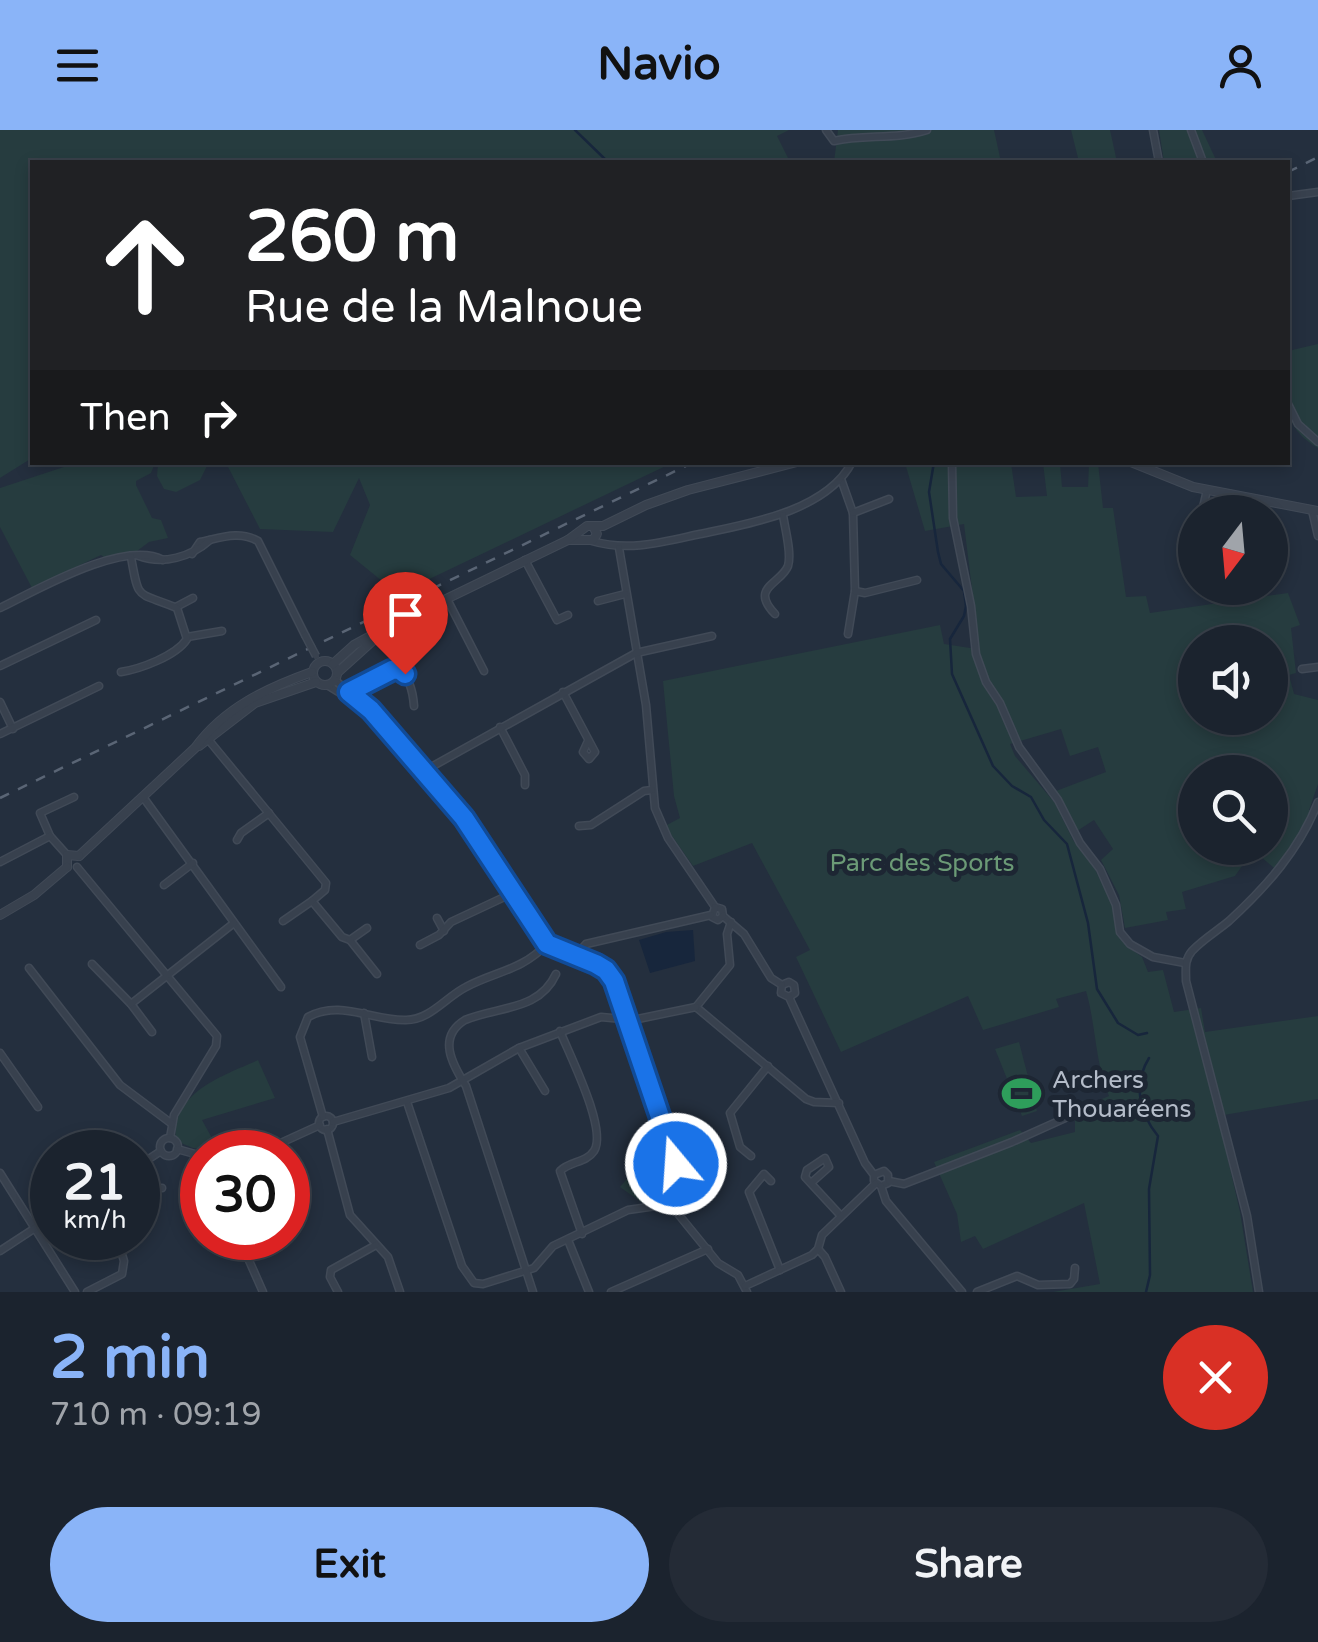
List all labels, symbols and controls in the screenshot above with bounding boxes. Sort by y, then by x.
icon: menu [50,38,105,93]
text: Navio [597,38,721,92]
icon: person [1213,38,1268,93]
text: 260 m [245,196,459,280]
icon: ahead [80,200,210,330]
text: Rue de la Malnoue [245,281,643,335]
icon: right [191,390,246,445]
text: Then [80,395,171,441]
north arrow [1178,495,1288,605]
map controls [1178,495,1288,865]
pin [363,572,448,675]
icon: arrive [378,587,433,642]
button: sound [1178,625,1288,735]
button: search [1178,755,1288,865]
park label: Parc des Sports [830,848,1014,878]
place label: Archers Thouaréens [1052,1065,1192,1124]
sports icon: Archers Thouaréens [1001,1072,1043,1114]
position arrow [624,1112,728,1216]
speed limit sign: 30 [180,1130,310,1260]
text: 21 [64,1153,126,1213]
text: km/h [64,1205,126,1235]
text: 2 min [50,1322,210,1394]
button: close [1163,1325,1268,1430]
text: 710 m · 09:19 [50,1396,262,1434]
button: Exit [50,1507,649,1622]
button: Share [669,1507,1268,1622]

